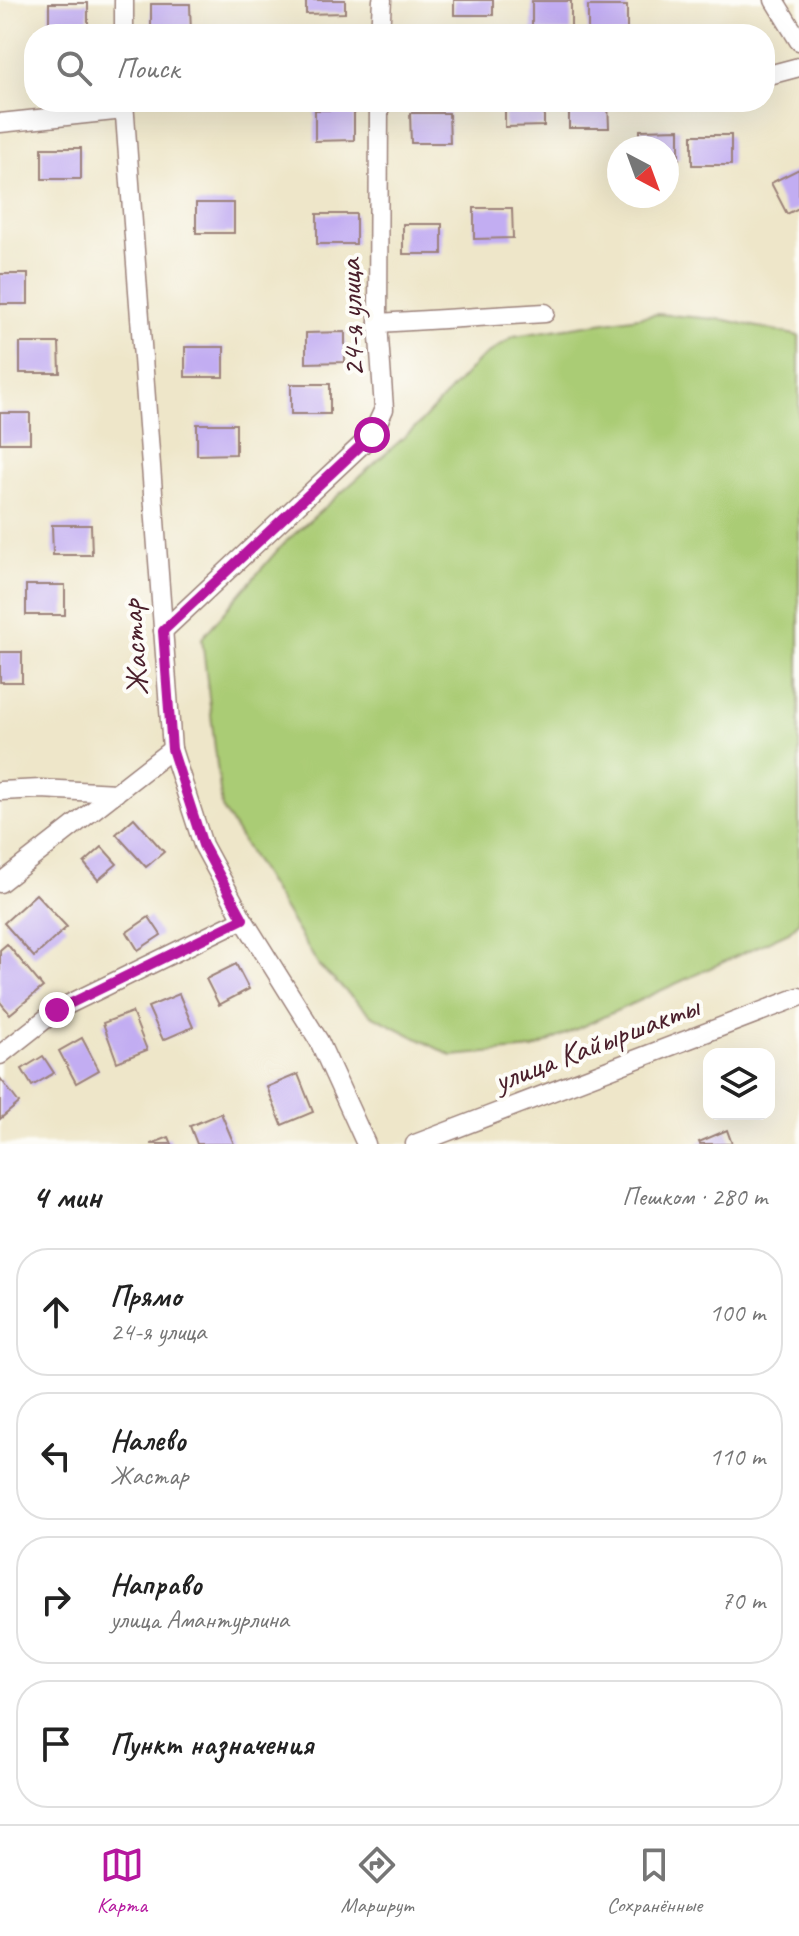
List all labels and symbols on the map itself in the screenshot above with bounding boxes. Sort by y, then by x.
north arrow [607,136,679,208]
street label: 24-я улица [329,256,374,378]
route start [354,417,390,453]
street label: Жастар [111,597,158,697]
street label: улица Кайыршакты [486,985,706,1102]
route end [39,992,75,1028]

